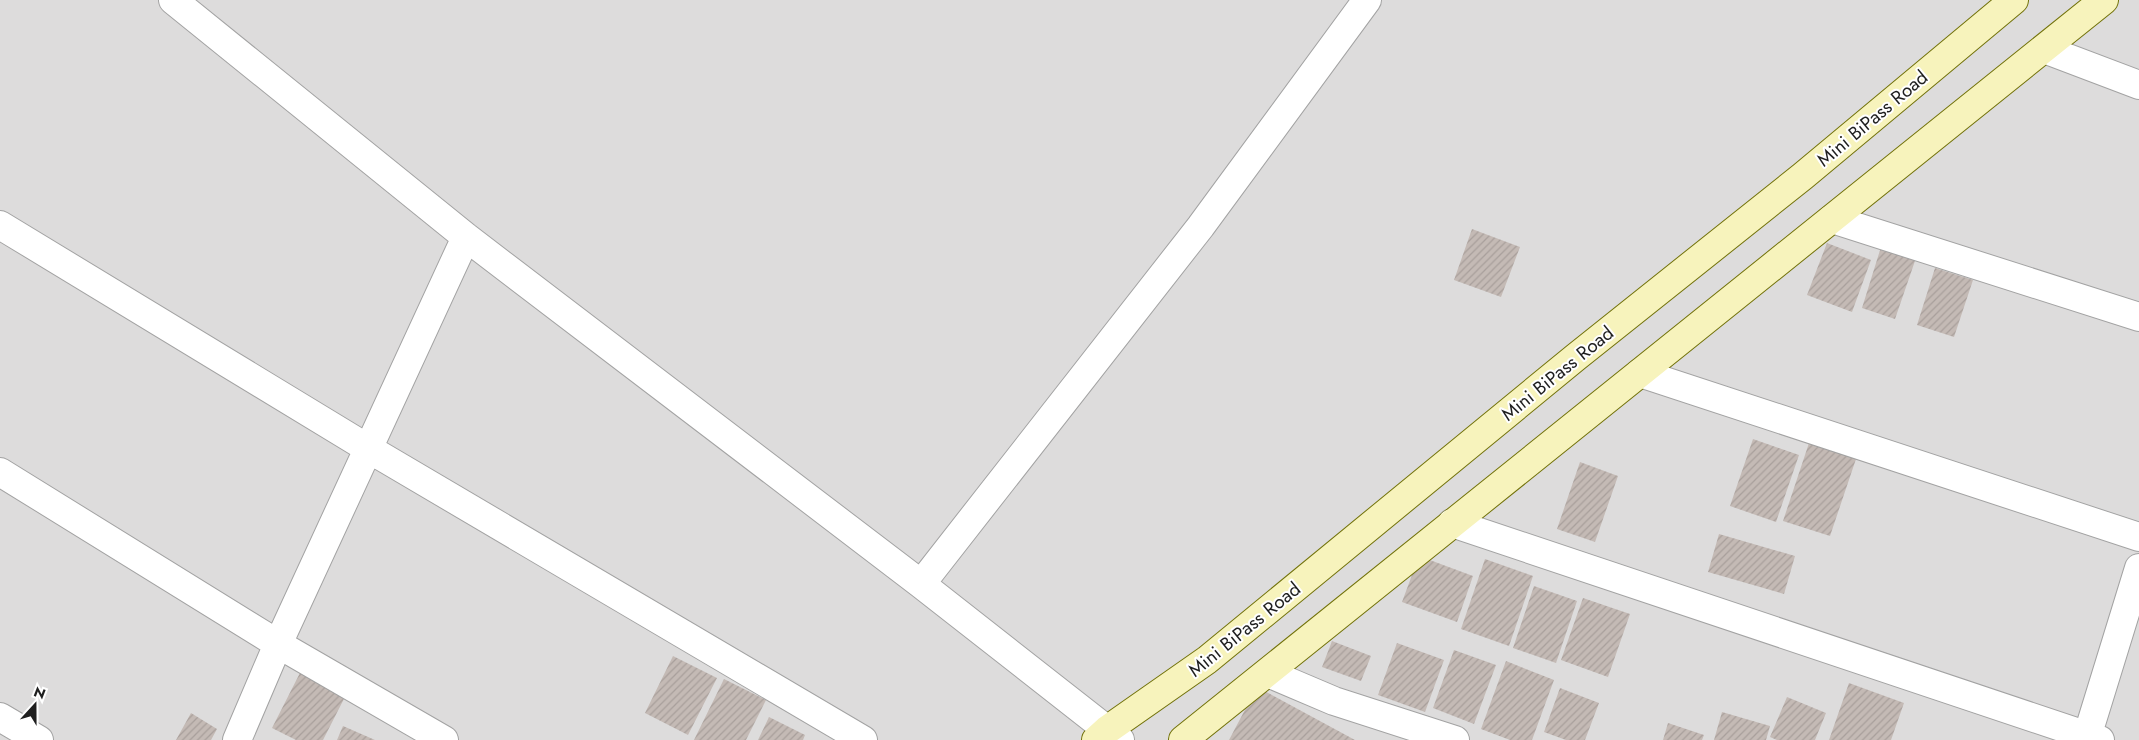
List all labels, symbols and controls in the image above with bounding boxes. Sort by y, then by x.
street label: Mini BiPass Road [1811,64,1934,173]
street label: Mini BiPass Road [1495,320,1619,427]
street label: Mini BiPass Road [1182,576,1306,683]
north arrow [10,680,60,730]
text: N [31,682,48,704]

